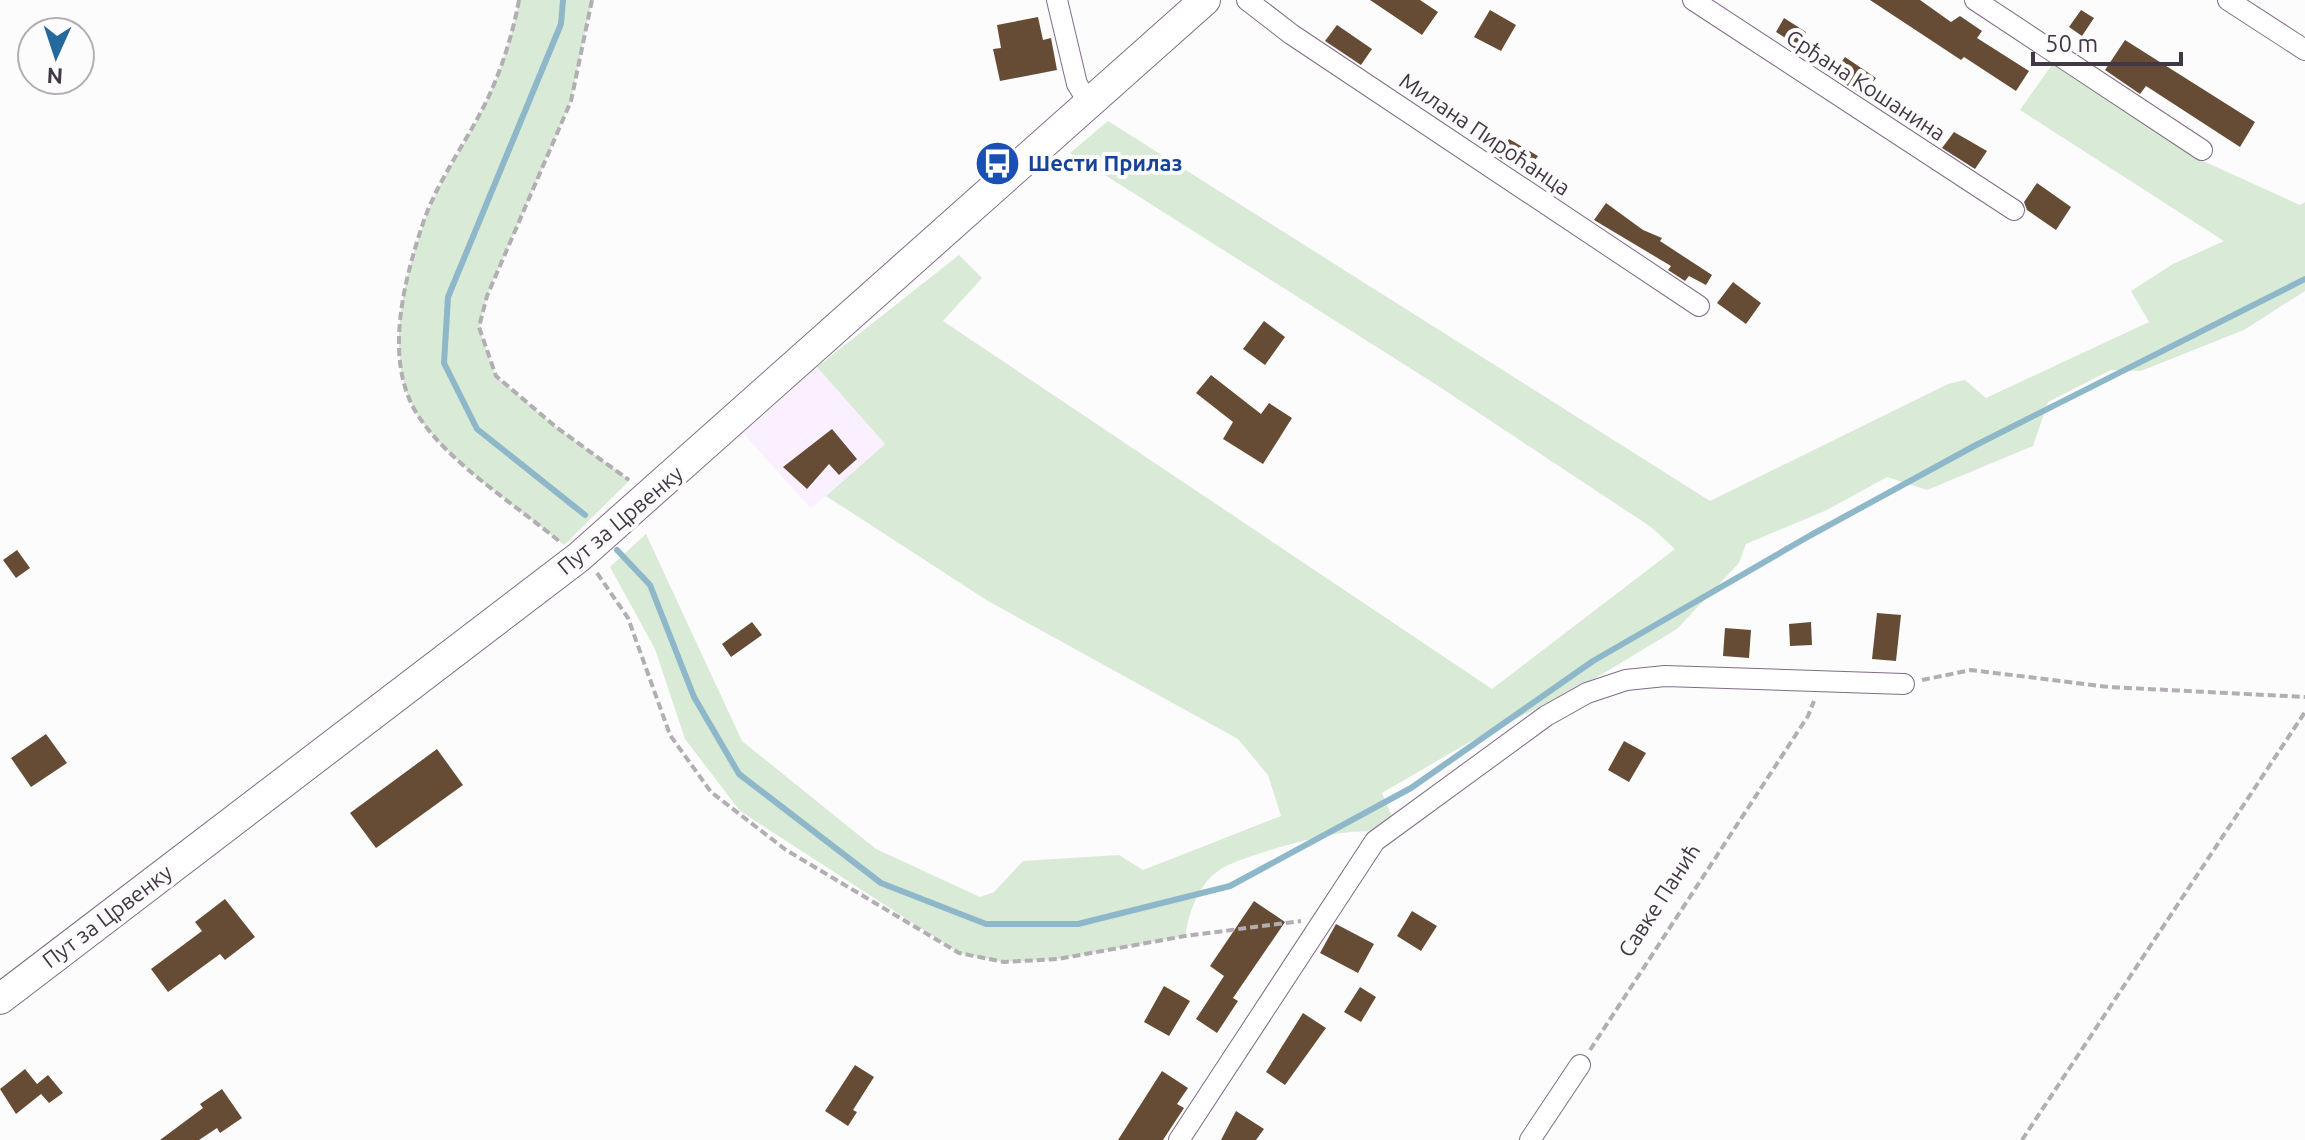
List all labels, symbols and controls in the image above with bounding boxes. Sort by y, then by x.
north arrow [16,16,96,96]
scale bar [2033,16,2181,66]
street label: Срђана Кошанина [1782,24,1950,145]
text: 50 m [2045,30,2098,57]
text: N [46,64,64,89]
street label: Милана Пироћанца [1395,67,1575,200]
bus stop icon: Шести Прилаз [973,139,1021,187]
place label: Шести Прилаз [1028,150,1182,175]
street label: Пут за Црвенку [552,460,688,579]
street label: Савке Панић [1613,838,1704,961]
street label: Пут за Црвенку [37,859,177,972]

